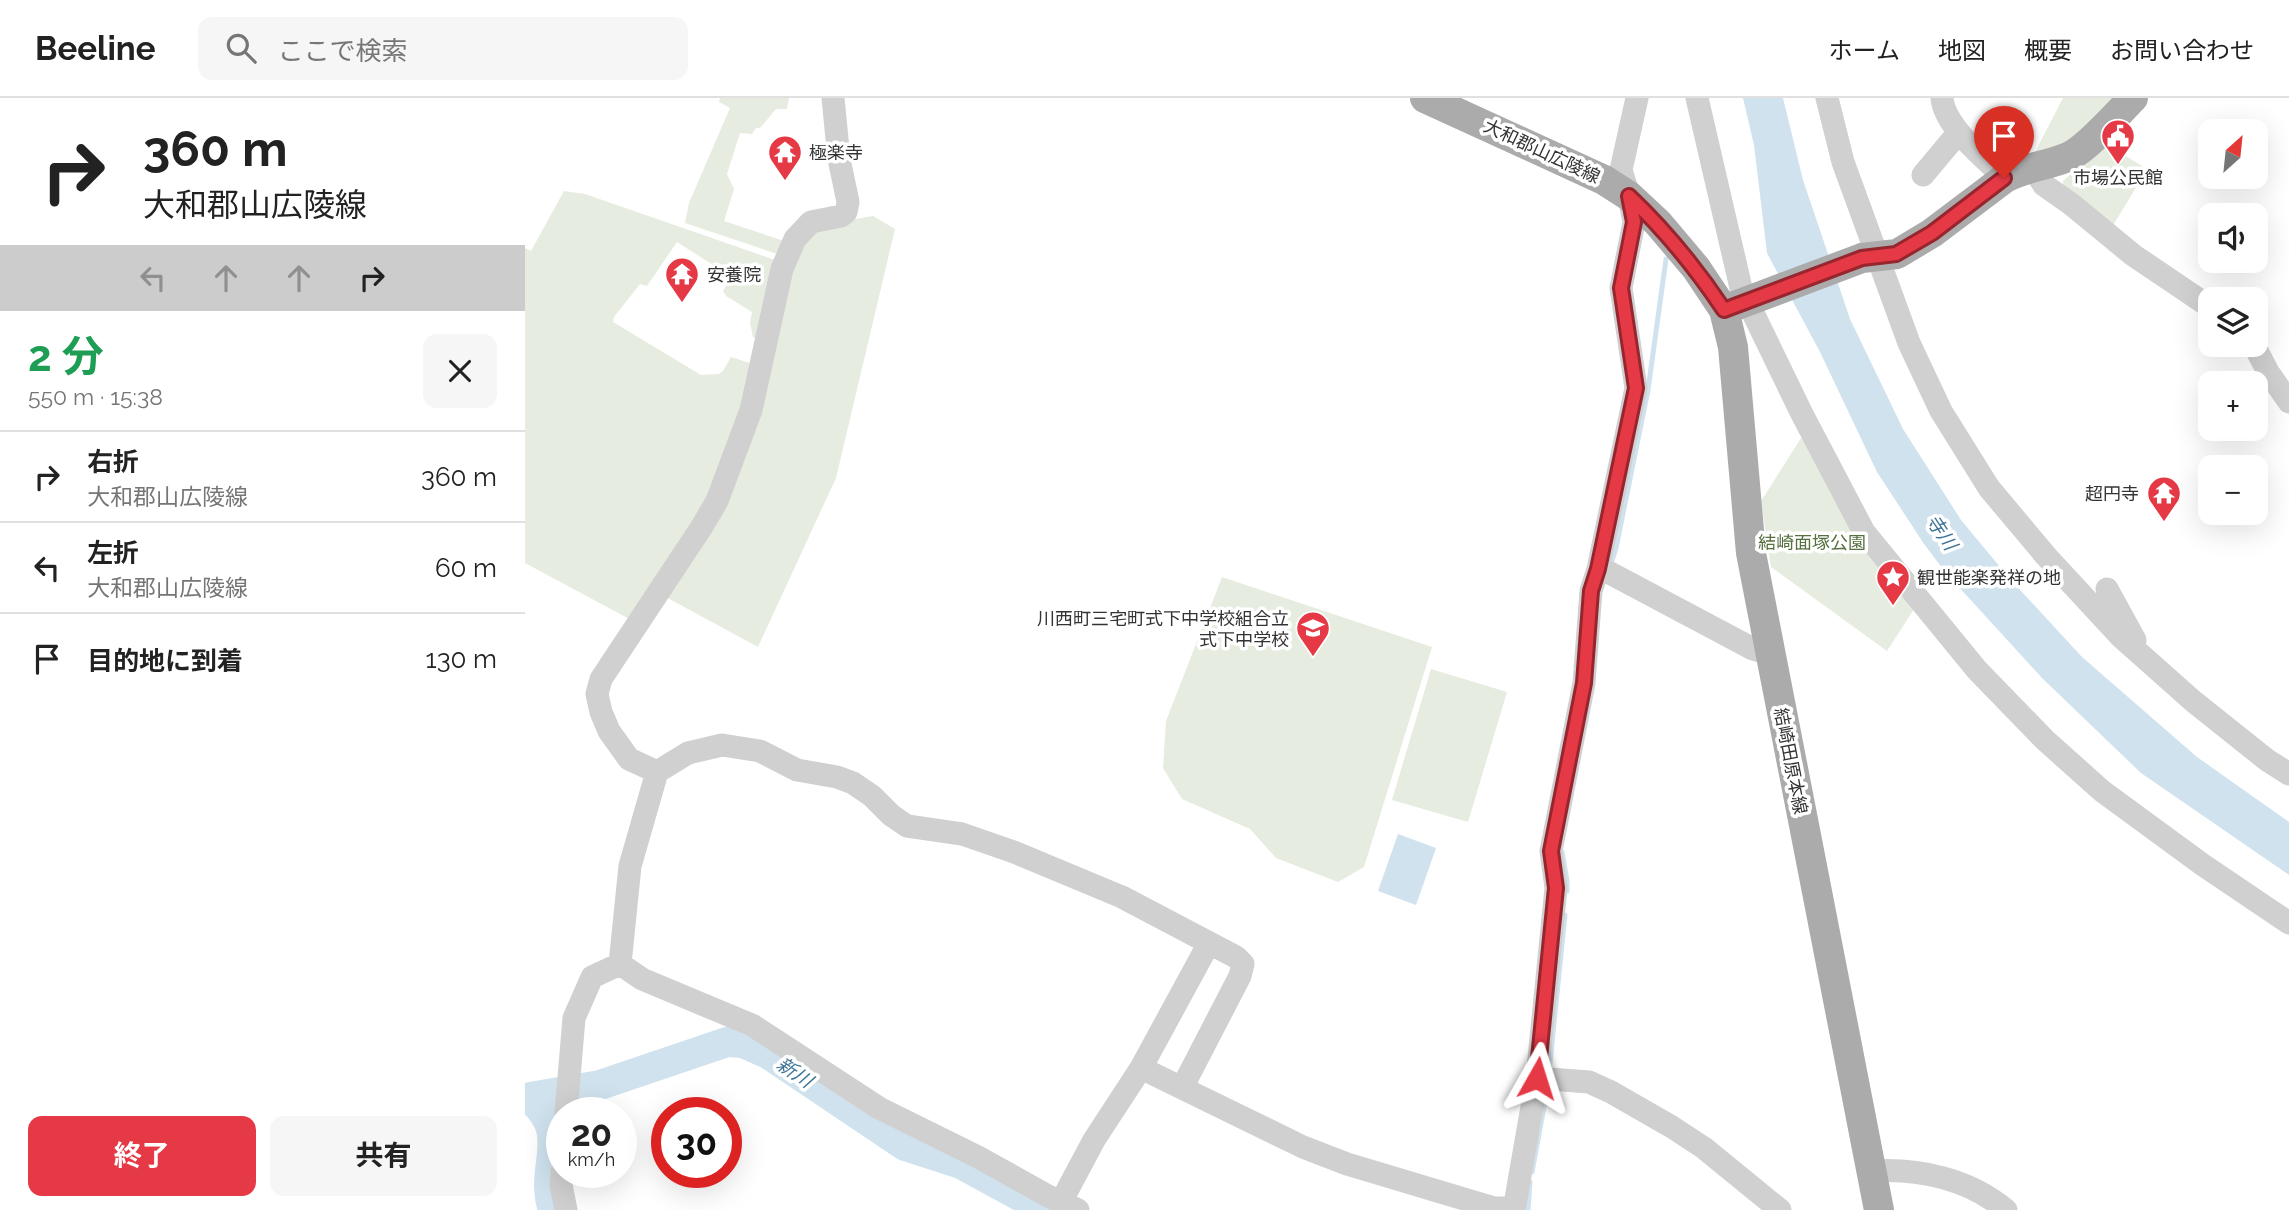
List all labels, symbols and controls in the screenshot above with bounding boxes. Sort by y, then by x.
search box [198,17,688,80]
text: Beeline [35,29,156,68]
icon: search [222,29,260,67]
text: ここで検索 [278,36,408,66]
text: ホーム [1829,36,1900,65]
text: 地図 [1938,36,1986,65]
text: 概要 [2024,36,2072,65]
text: お問い合わせ [2110,36,2254,65]
pin [1974,106,2034,178]
street label: 大和郡山広陵線 [1480,115,1604,187]
icon: arrive [1985,117,2023,155]
public building icon: 市場公民館 [2099,117,2137,166]
north arrow [2198,119,2268,189]
map controls [2198,119,2268,525]
text: 360 m [143,120,288,177]
icon: right [28,126,119,217]
temple icon: 極楽寺 [766,133,804,182]
place label: 極楽寺 [809,142,863,163]
place label: 市場公民館 [2073,167,2163,188]
text: 大和郡山広陵線 [143,186,367,223]
button: sound [2198,203,2268,273]
temple icon: 安養院 [663,255,701,304]
icon: left [134,259,172,297]
icon: ahead [207,259,245,297]
icon: ahead [280,259,318,297]
icon: right [353,259,391,297]
place label: 安養院 [707,264,761,285]
button: layers [2198,287,2268,357]
text: 2 分 [28,332,104,381]
button: close [423,334,497,408]
button: + [2198,371,2268,441]
text: 550 m · 15:38 [28,383,163,410]
text: 右折 [87,447,139,477]
button: − [2198,455,2268,525]
icon: right [28,458,66,496]
text: 360 m [421,462,497,492]
temple icon: 超円寺 [2145,474,2183,523]
text: 大和郡山広陵線 [87,483,248,510]
place label: 超円寺 [2085,483,2139,504]
water label: 寺川 [1922,510,1963,556]
park label: 結崎面塚公園 [1758,532,1866,553]
text: 左折 [87,538,139,568]
icon: left [28,549,66,587]
text: 60 m [435,553,497,583]
place icon: 観世能楽発祥の地 [1874,558,1912,607]
place label: 観世能楽発祥の地 [1917,567,2061,588]
text: 大和郡山広陵線 [87,574,248,601]
place label: 川西町三宅町式下中学校組合立 式下中学校 [1037,608,1289,650]
school or university icon: 川西町三宅町式下中学校組合立 式下中学校 [1294,609,1332,658]
icon: arrive [28,640,66,678]
text: 130 m [426,644,497,674]
text: 目的地に到着 [87,646,243,676]
street label: 結崎田原本線 [1770,706,1812,816]
position arrow [1500,1041,1574,1115]
water label: 新川 [773,1052,819,1093]
speed limit sign: 30 [651,1097,742,1188]
text: 20 [571,1113,612,1154]
button: 終了 [28,1116,256,1196]
button: 共有 [270,1116,497,1196]
text: km/h [568,1149,615,1170]

